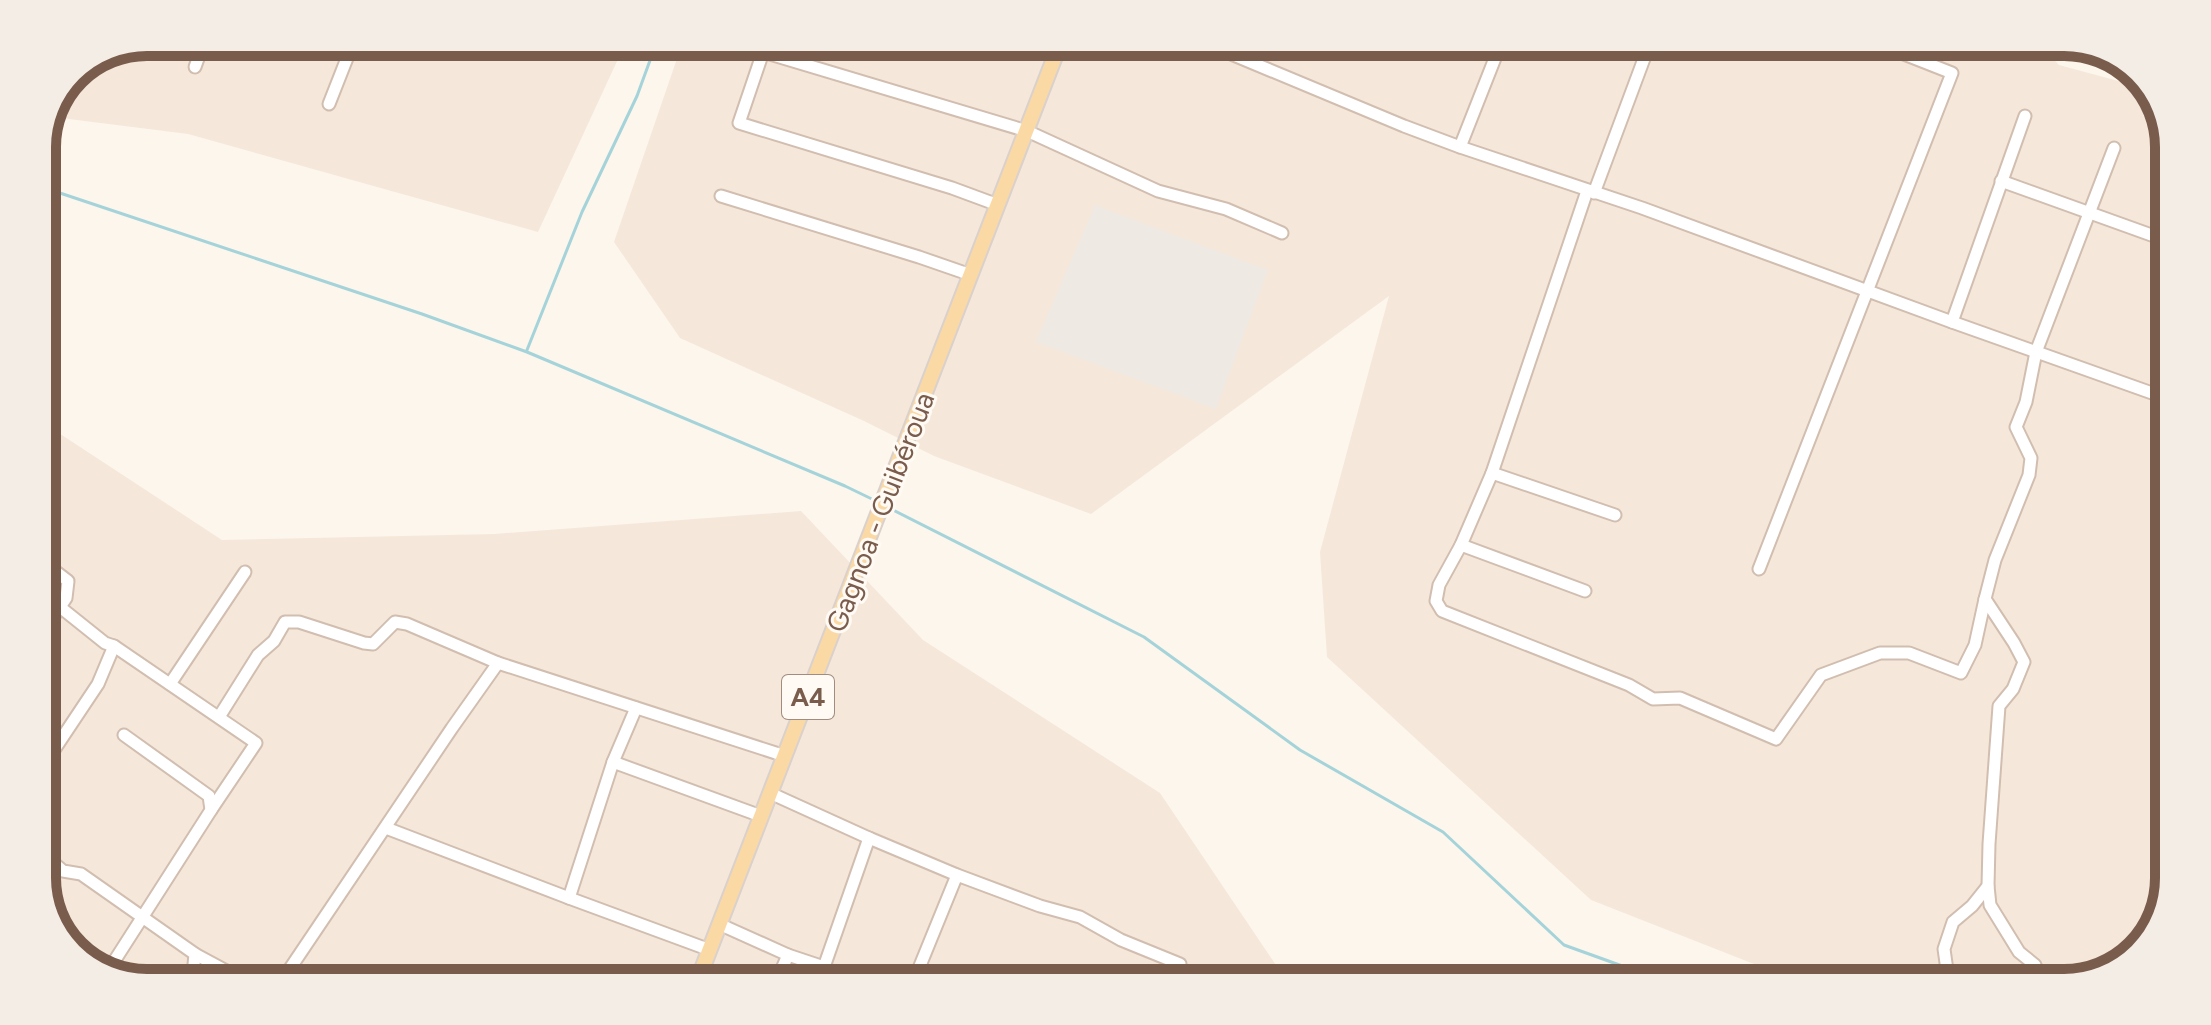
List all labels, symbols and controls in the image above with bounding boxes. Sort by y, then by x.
street label: Gagnoa - Guibéroua [819,387,941,637]
road number: A4 [782,675,834,719]

